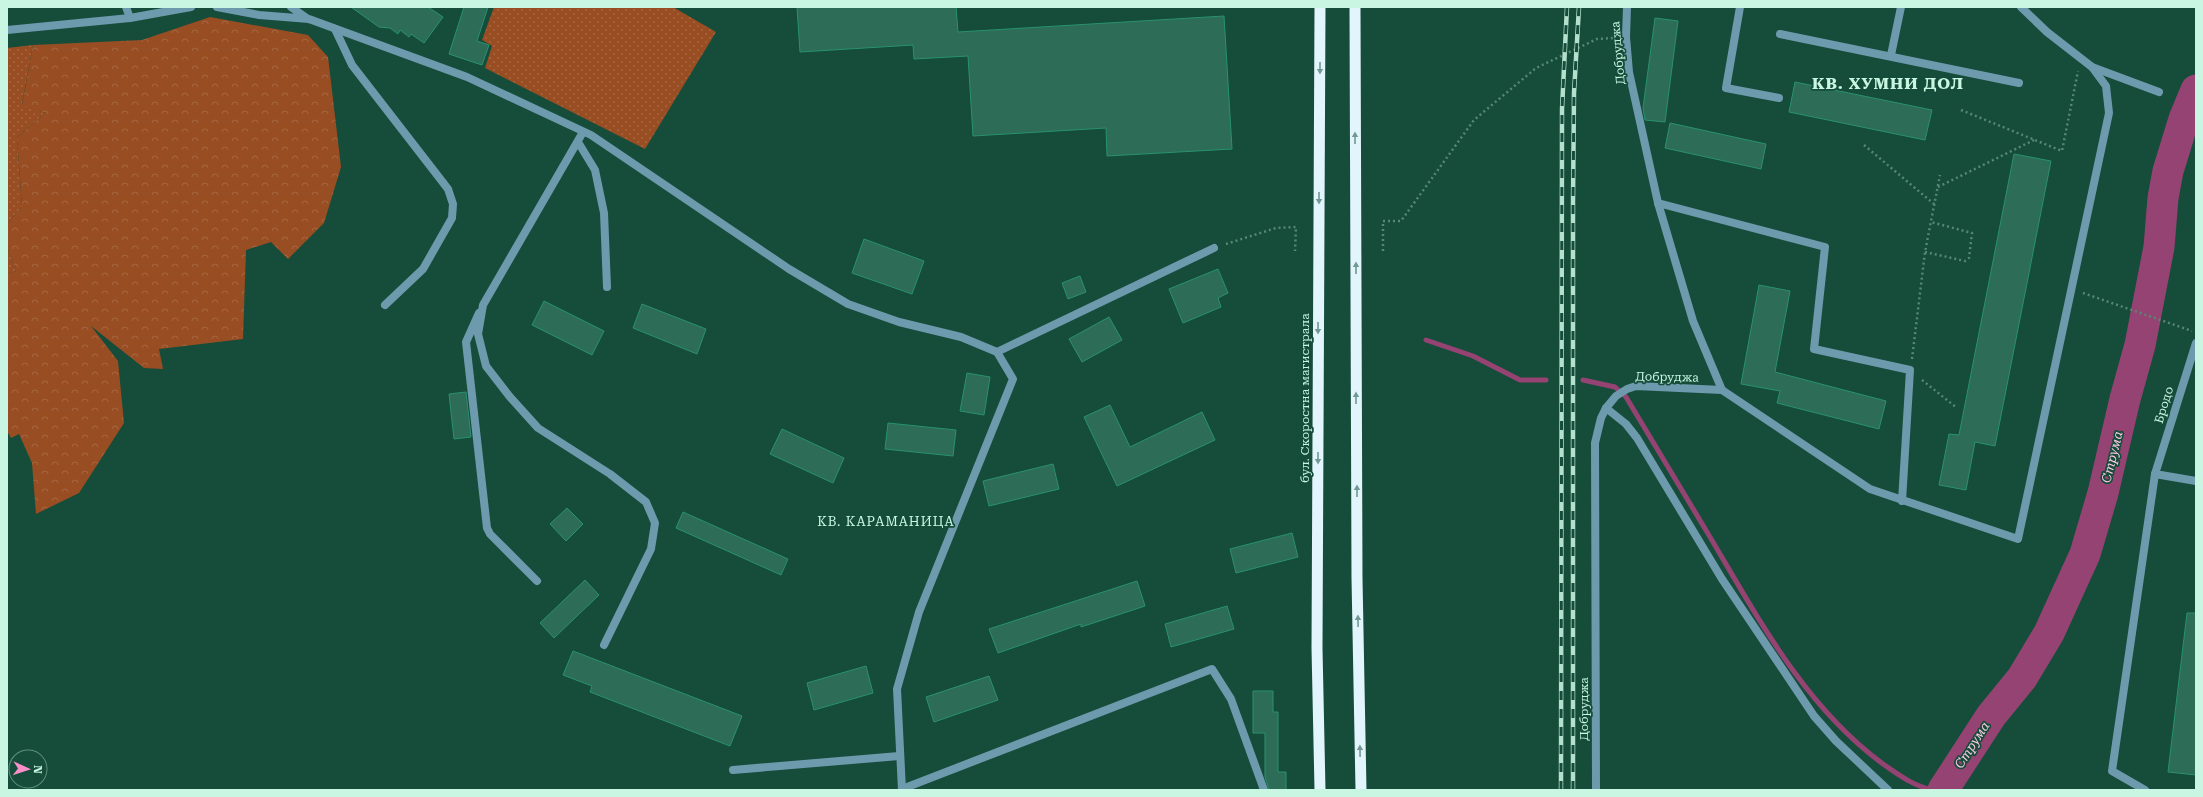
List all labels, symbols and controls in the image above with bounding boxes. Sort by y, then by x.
street label: Добруджа [1608,20,1628,85]
one-way arrow [1317,62,1323,75]
district label: КВ. ХУМНИ ДОЛ [1812,74,1964,93]
one-way arrow [1352,131,1358,144]
one-way arrow [1316,192,1322,205]
one-way arrow [1353,261,1359,274]
street label: бул. Скоростна магистрала [1298,313,1312,483]
one-way arrow [1315,322,1321,335]
street label: Добруджа [1635,369,1699,385]
street label: Бродо [2152,385,2176,425]
one-way arrow [1353,391,1359,404]
water label: Струма [2098,429,2126,484]
one-way arrow [1314,452,1321,464]
one-way arrow [1354,484,1360,497]
district label: КВ. КАРАМАНИЦА [817,514,955,529]
one-way arrow [1355,614,1361,627]
street label: Добруджа [1577,677,1591,741]
water label: Струма [1951,719,1993,771]
one-way arrow [1357,744,1363,757]
north arrow [8,749,48,789]
text: N [31,765,44,775]

